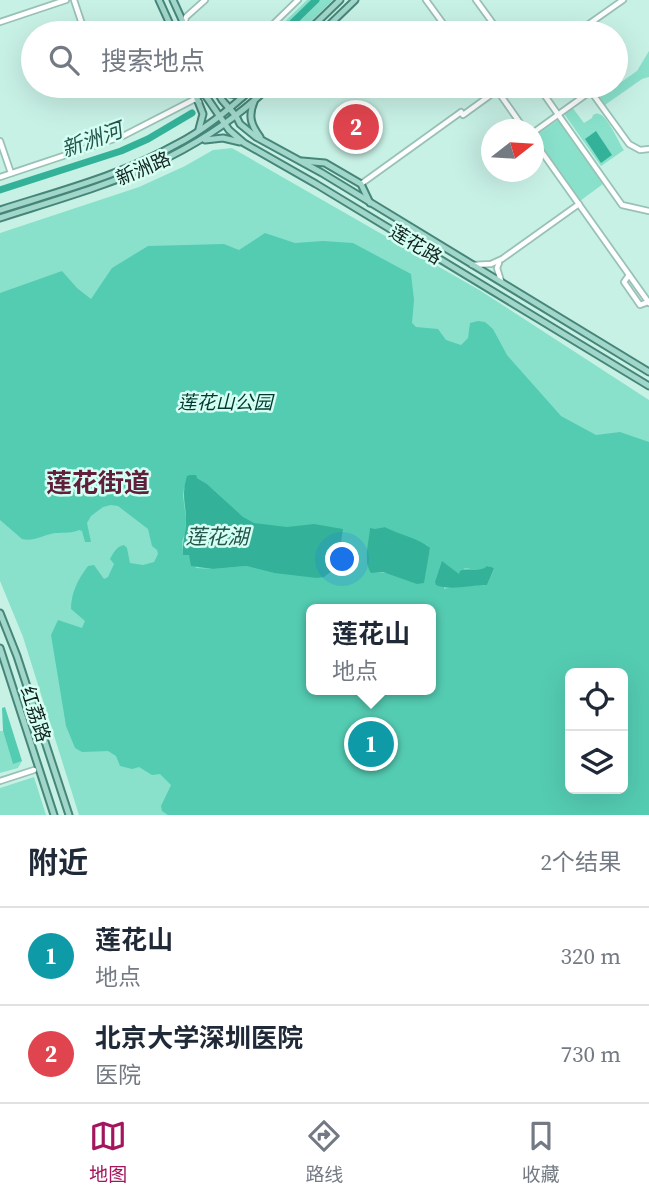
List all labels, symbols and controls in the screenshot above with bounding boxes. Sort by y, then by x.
search box [21,21,628,98]
icon: search [45,41,83,79]
text: 搜索地点 [101,43,205,79]
pin: 2 [333,101,379,153]
water label: 新洲河 [57,114,130,164]
north arrow [481,119,544,182]
street label: 新洲路 [112,145,174,191]
street label: 莲花路 [385,218,447,270]
park label: 莲花山公园 [177,389,275,415]
district label: 莲花街道 [46,465,150,501]
water label: 莲花湖 [186,522,251,551]
your location [325,542,359,576]
popup [306,604,436,695]
text: 莲花山 [332,616,410,652]
text: 地点 [332,655,378,687]
map controls [565,668,628,794]
button: locate [565,668,628,731]
street label: 红荔路 [15,683,57,745]
pin: 1 [348,718,394,770]
button: layers [565,731,628,794]
text: 附近 [28,842,88,883]
text: 2个结果 [541,846,621,878]
text: 莲花山 [95,922,173,958]
text: 1 [45,940,57,972]
text: 320 m [560,940,621,972]
text: 地点 [95,961,141,993]
text: 北京大学深圳医院 [95,1020,303,1056]
text: 2 [45,1038,57,1070]
text: 730 m [560,1038,621,1070]
text: 医院 [95,1059,141,1091]
tab: 地图 [89,1117,127,1187]
tab: 路线 [305,1117,344,1187]
tab: 收藏 [522,1117,560,1187]

